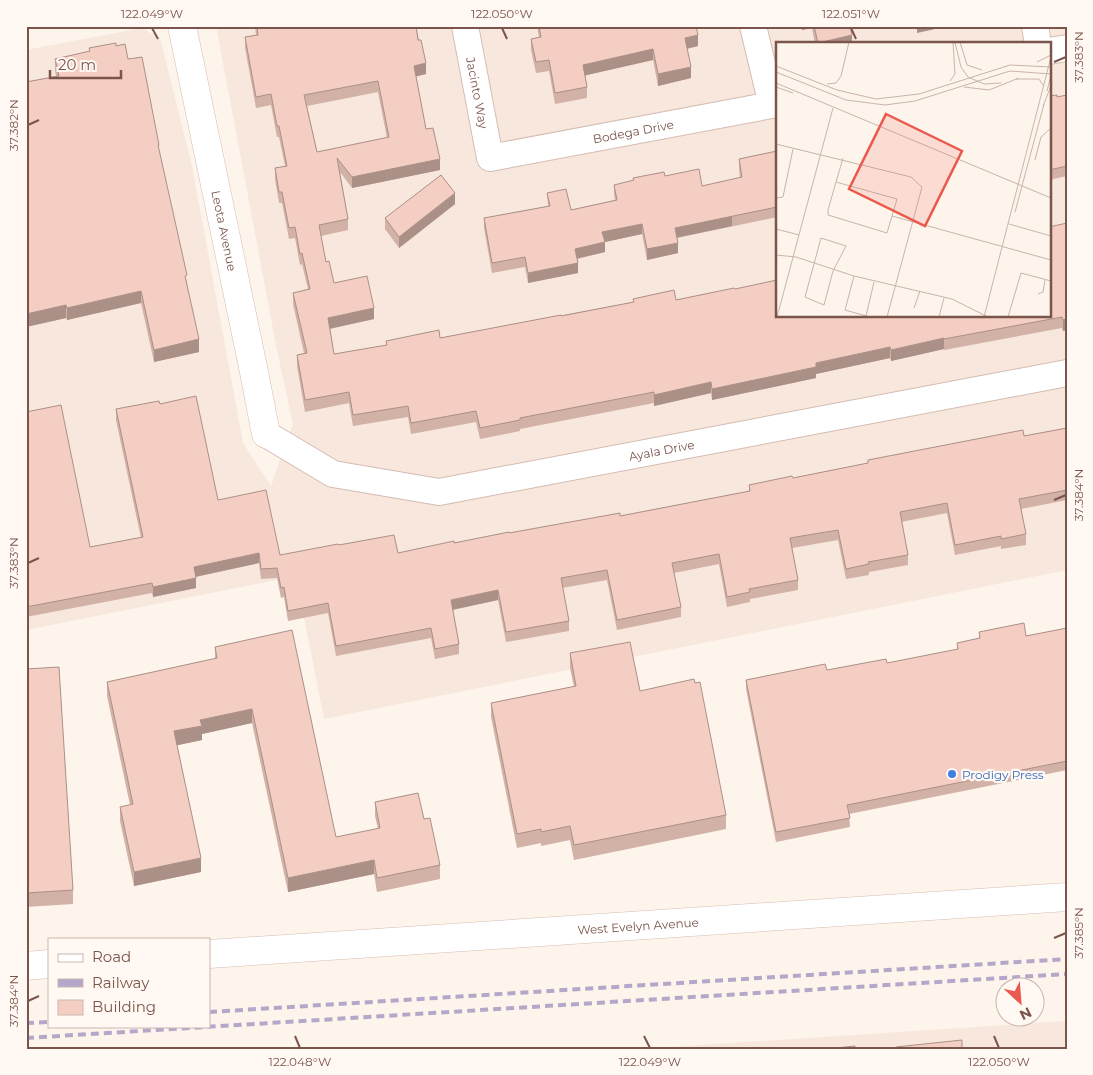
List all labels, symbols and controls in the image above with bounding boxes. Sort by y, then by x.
text: 122.049°W [121,6,183,21]
text: 122.050°W [471,6,533,21]
text: 122.051°W [822,6,880,21]
text: 37.383°N [1071,31,1086,83]
inset map [776,42,1050,318]
scale bar [50,48,121,80]
text: 20 m [58,55,96,74]
street label: Jacinto Way [463,55,492,130]
text: 37.382°N [6,99,21,151]
street label: Bodega Drive [591,116,675,146]
street label: Leota Avenue [209,189,240,272]
street label: Ayala Drive [627,436,696,463]
text: 37.384°N [1071,469,1086,521]
text: 37.383°N [6,537,21,589]
place label: Prodigy Press [962,767,1044,782]
marker: Prodigy Press [946,768,958,780]
text: 37.385°N [1071,907,1086,959]
street label: West Evelyn Avenue [577,914,699,937]
legend [48,938,210,1028]
text: Road [92,947,131,966]
text: Railway [92,973,150,992]
text: 37.384°N [6,975,21,1027]
north arrow [996,978,1046,1028]
text: Building [92,997,156,1016]
text: N [1017,1003,1035,1024]
text: 122.048°W [269,1054,331,1069]
text: 122.049°W [619,1054,681,1069]
text: 122.050°W [968,1054,1030,1069]

